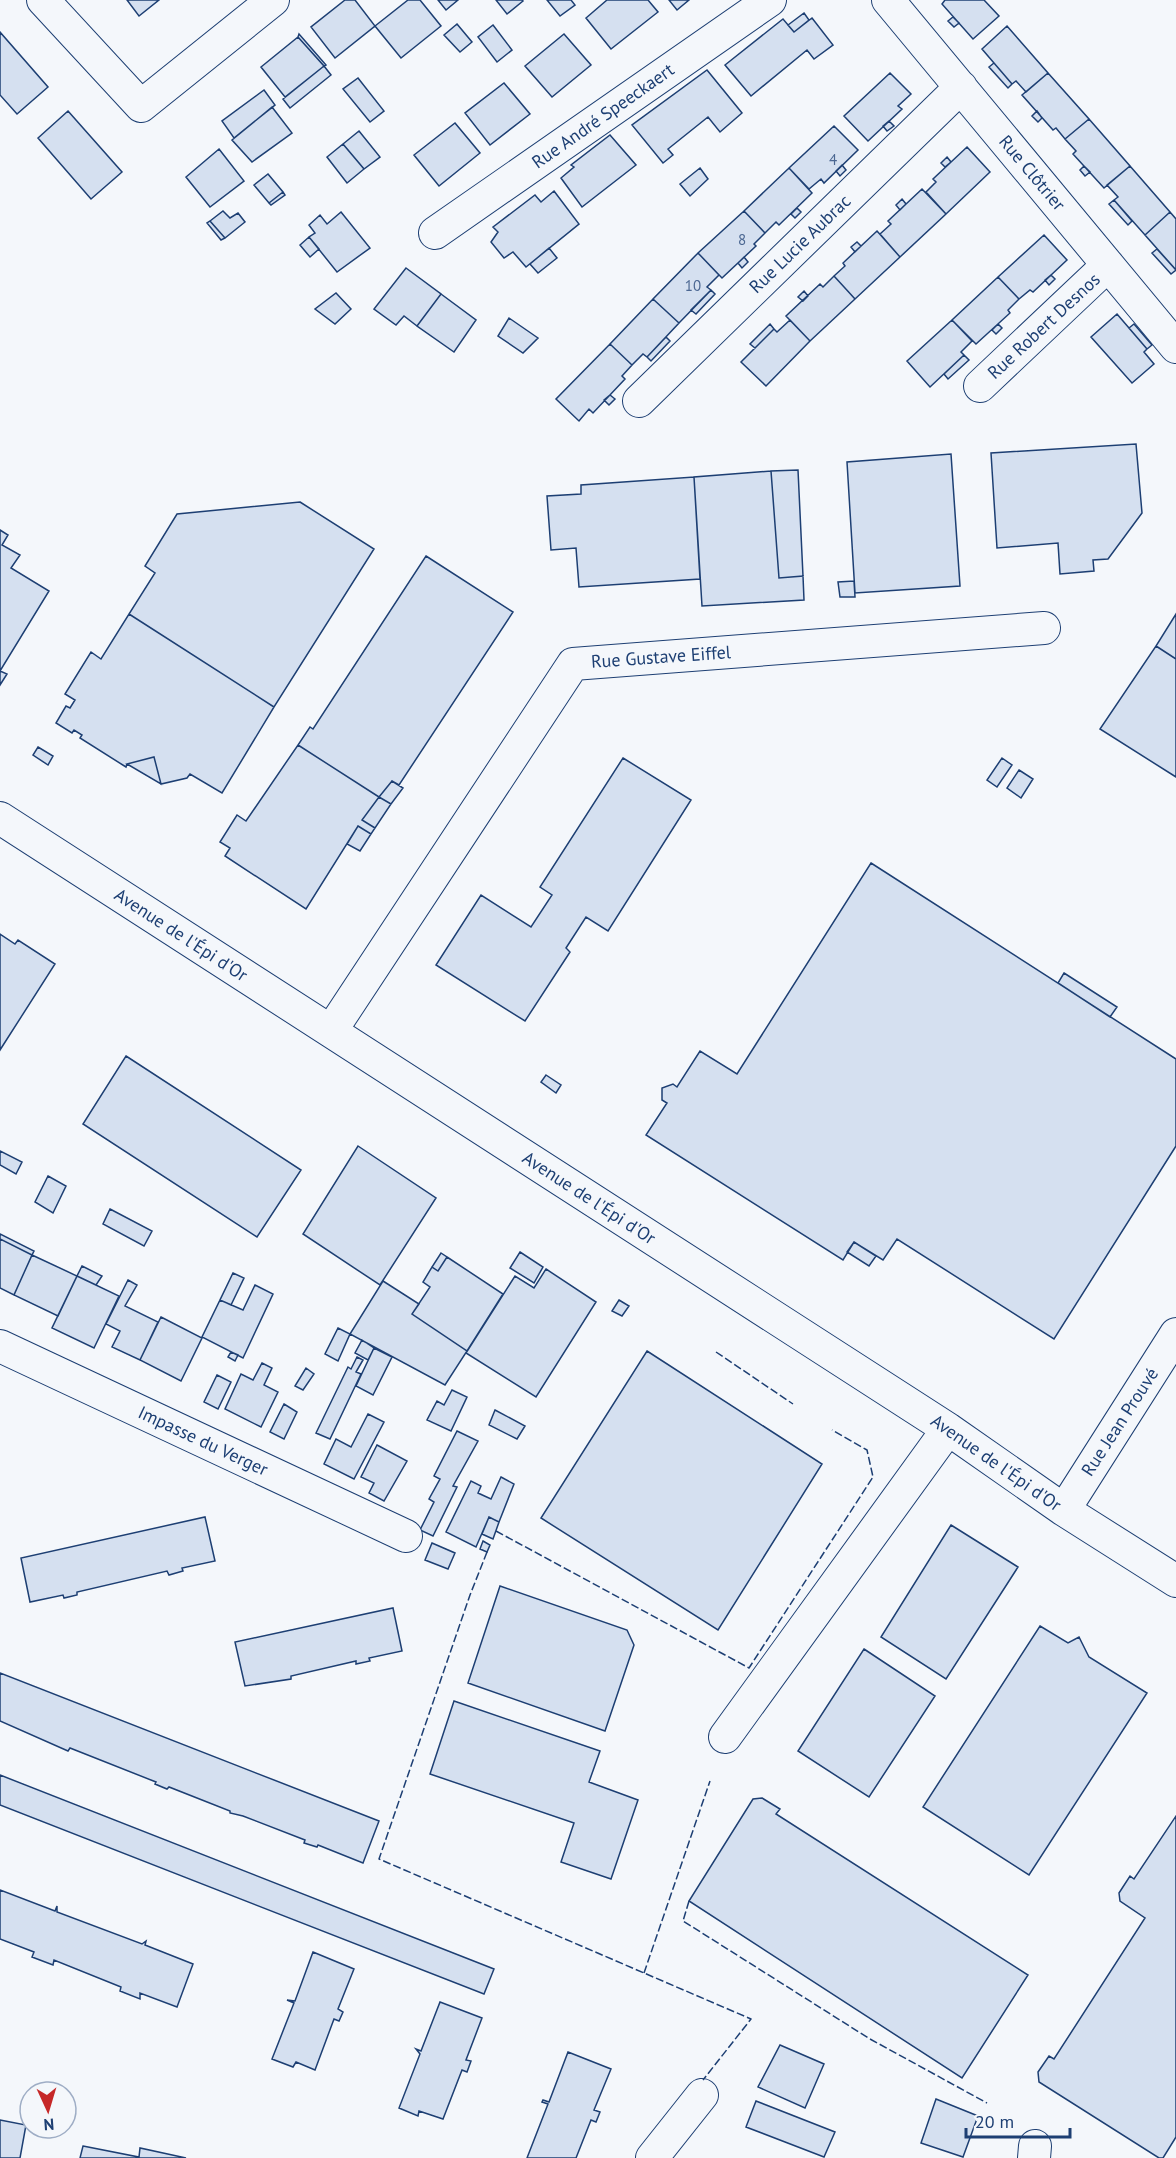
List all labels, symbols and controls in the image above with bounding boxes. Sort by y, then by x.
street label: Rue André Speeckaert [527,58,678,173]
street label: Rue Clôtrier [994,130,1071,215]
house number: 4 [829,150,837,169]
street label: Rue Lucie Aubrac [744,189,855,298]
house number: 8 [738,230,746,249]
street label: Rue Robert Desnos [983,268,1105,384]
house number: 10 [685,276,701,295]
street label: Rue Gustave Eiffel [590,640,732,673]
street label: Avenue de l'Épi d'Or [110,883,252,986]
street label: Avenue de l'Épi d'Or [518,1146,660,1249]
street label: Rue Jean Prouvé [1076,1363,1163,1480]
street label: Impasse du Verger [135,1400,272,1481]
street label: Avenue de l'Épi d'Or [927,1409,1066,1516]
north arrow [18,2080,78,2140]
scale bar [966,2101,1070,2139]
text: 20 m [975,2110,1014,2133]
text: N [43,2115,55,2135]

